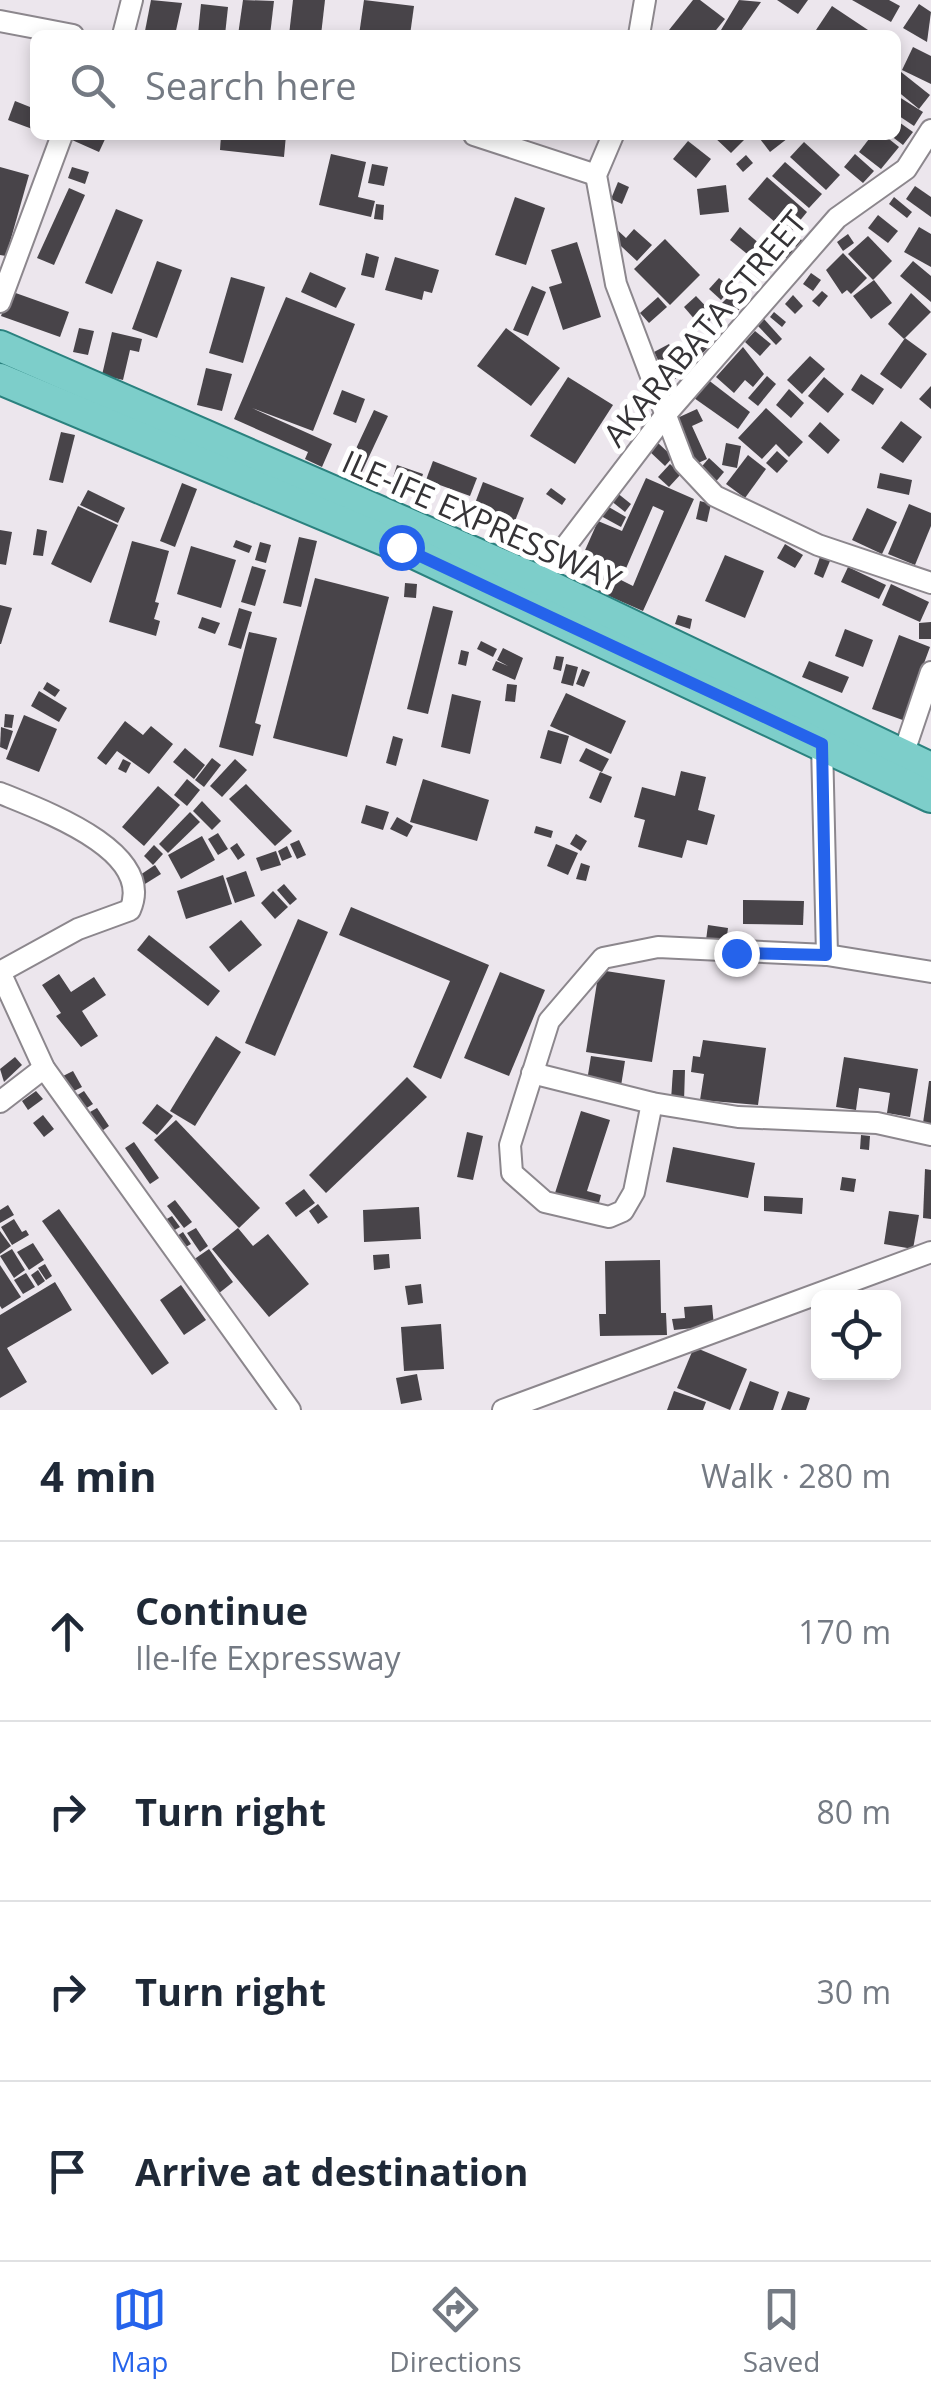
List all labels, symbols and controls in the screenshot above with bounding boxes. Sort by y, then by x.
search box [30,30,901,140]
icon: search [65,58,120,113]
text: Search here [145,59,357,111]
street label: AKARABATA STREET [593,201,816,455]
street label: ILE-IFE EXPRESSWAY [336,439,628,601]
route start [379,525,425,571]
route end [714,931,760,977]
map controls [811,1290,901,1380]
button: locate [811,1290,901,1380]
text: 4 min [40,1447,157,1504]
text: Walk · 280 m [701,1454,891,1497]
text: Continue [135,1584,308,1636]
icon: ahead [40,1604,95,1659]
text: 170 m [798,1610,891,1653]
text: Ile-Ife Expressway [135,1636,401,1679]
icon: right [40,1784,95,1839]
text: Turn right [135,1785,326,1837]
text: 80 m [816,1790,891,1833]
icon: right [40,1964,95,2019]
text: Turn right [135,1965,326,2017]
text: 30 m [816,1970,891,2013]
icon: arrive [40,2144,95,2199]
text: Arrive at destination [135,2145,529,2197]
tab: Map [110,2282,168,2380]
tab: Directions [389,2282,522,2380]
tab: Saved [743,2282,820,2380]

